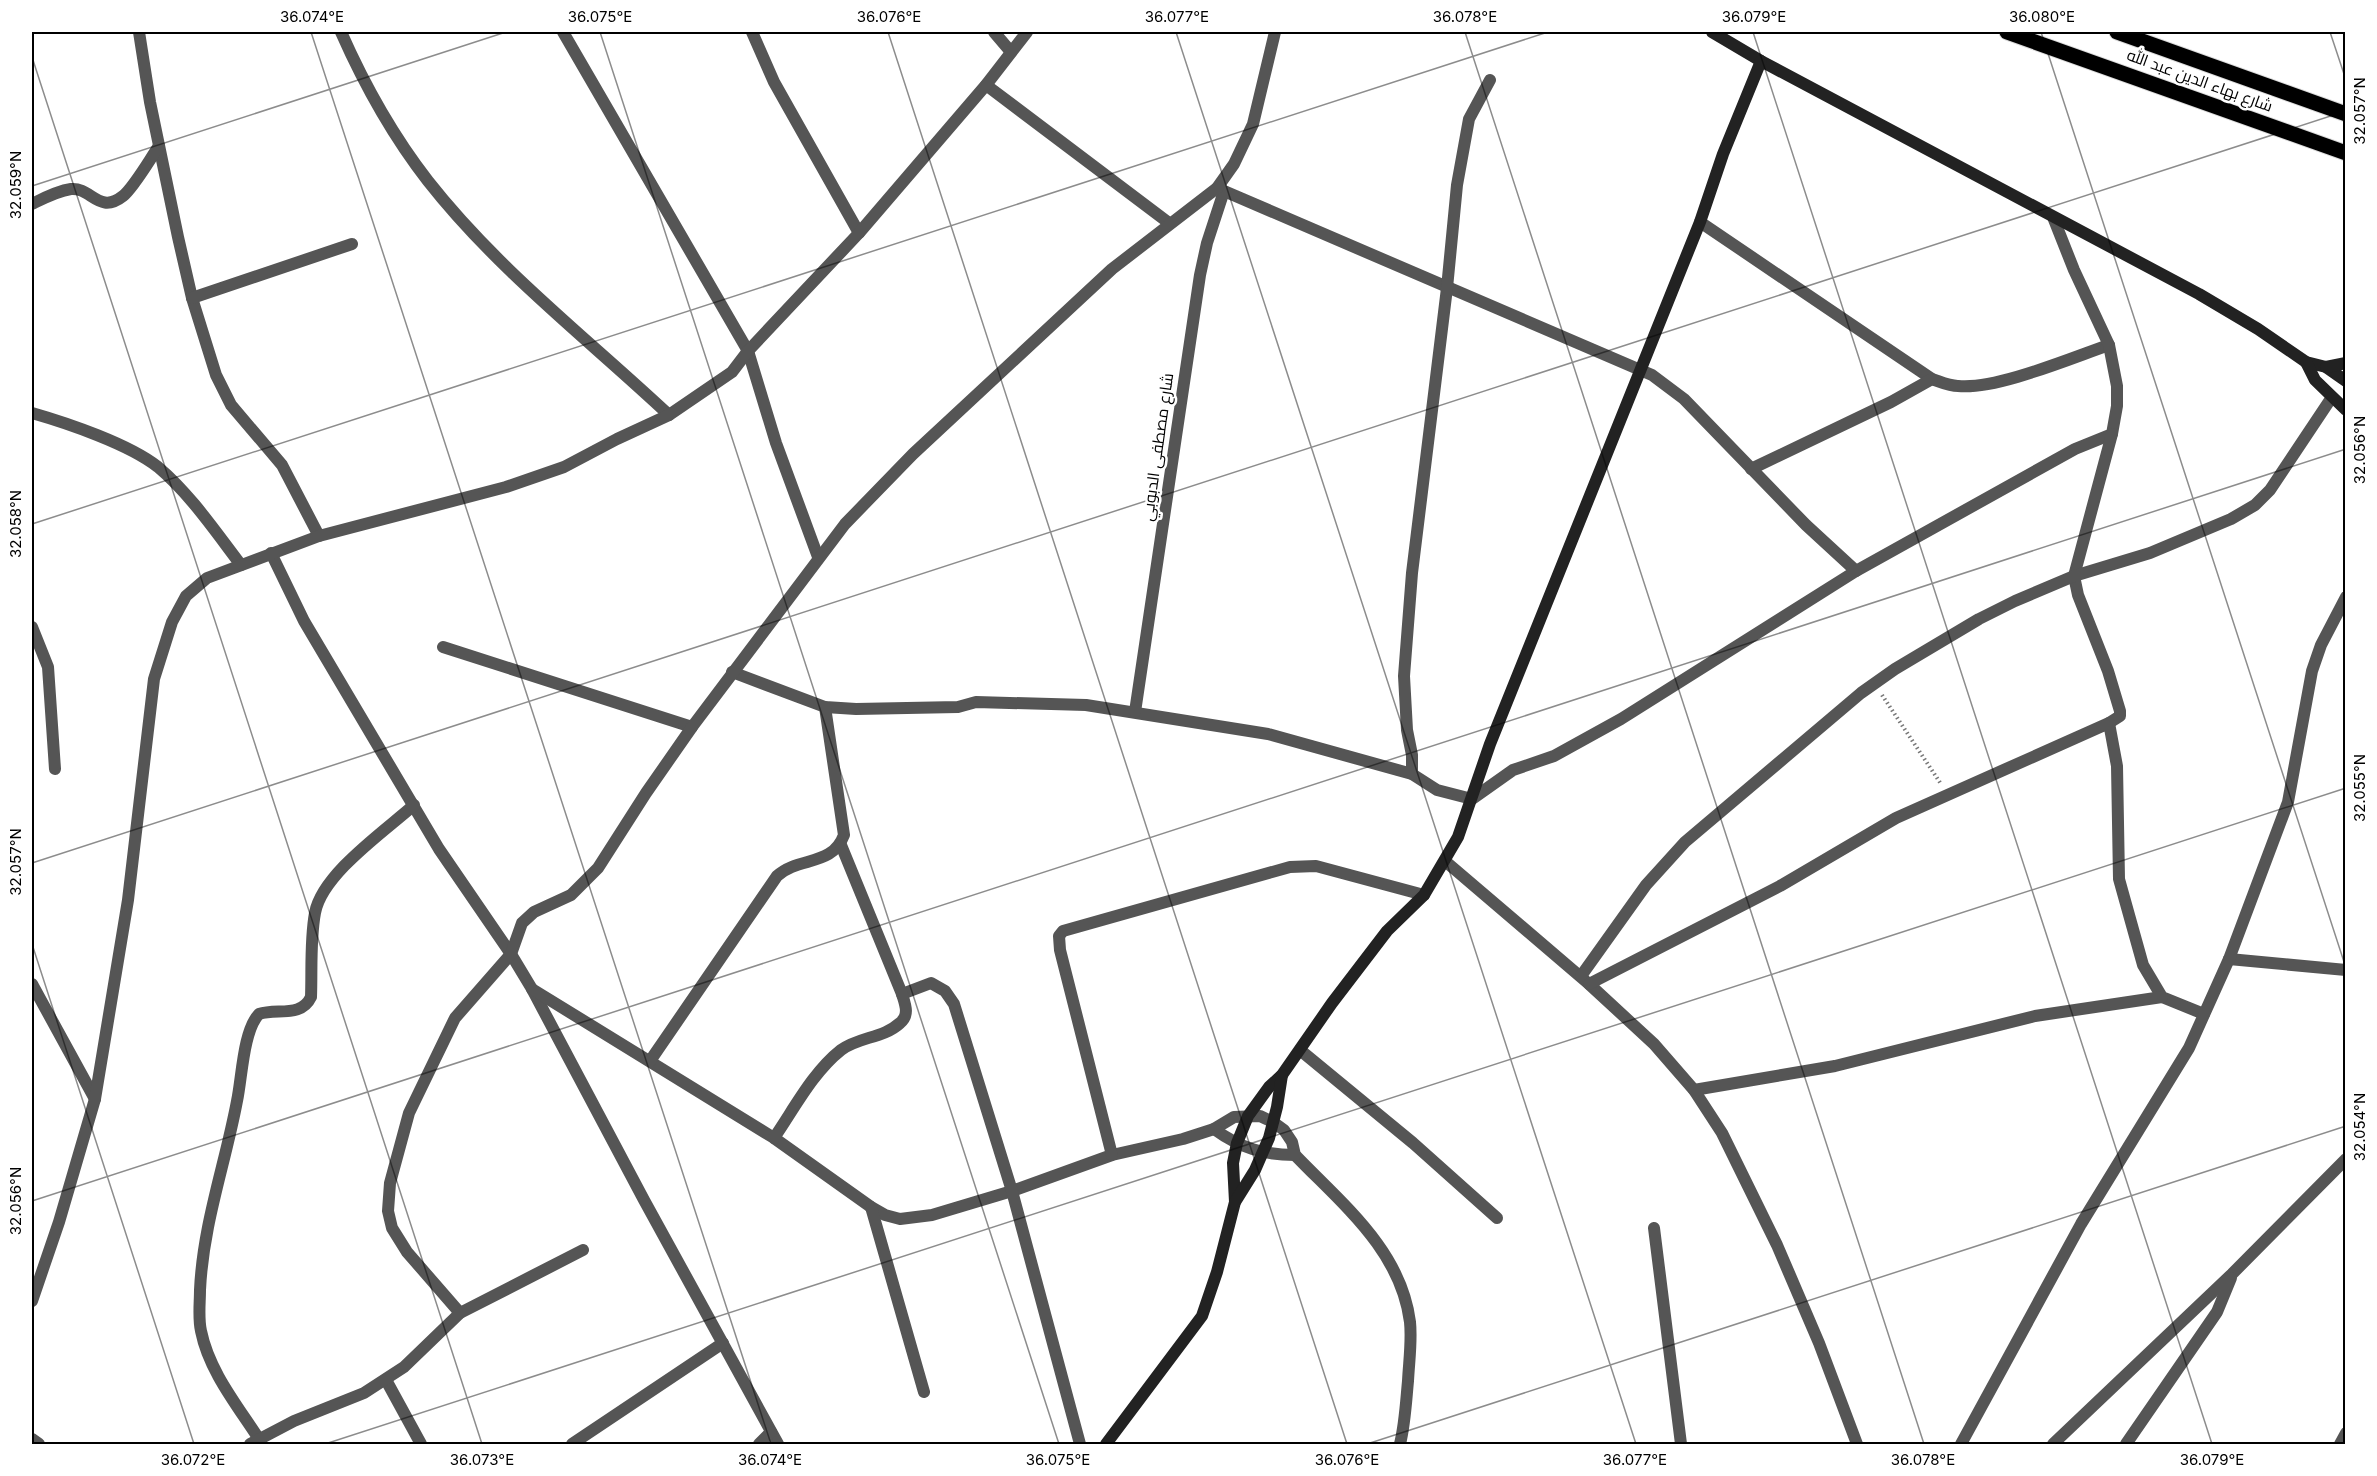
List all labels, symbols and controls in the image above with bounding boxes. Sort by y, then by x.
text: 36.074°E [280,7,344,26]
text: 36.075°E [568,7,632,26]
text: 36.076°E [857,7,921,26]
text: 36.077°E [1145,7,1209,26]
text: 36.078°E [1433,7,1497,26]
text: 36.079°E [1722,7,1786,26]
text: 36.080°E [2009,7,2075,26]
street label: شارع بهاء الدين عبد الله [2124,44,2276,118]
text: 32.057°N [2350,77,2369,145]
text: 32.059°N [6,151,25,219]
street label: شارع مصطفى الدبوبي [1137,372,1181,523]
text: 32.056°N [2350,416,2369,484]
text: 32.058°N [6,490,25,558]
text: 32.055°N [2350,754,2369,822]
text: 32.057°N [6,828,25,896]
text: 32.054°N [2350,1093,2369,1161]
text: 32.056°N [6,1167,25,1235]
text: 36.072°E [161,1450,225,1469]
text: 36.073°E [450,1450,514,1469]
text: 36.074°E [738,1450,802,1469]
text: 36.075°E [1026,1450,1090,1469]
text: 36.076°E [1315,1450,1379,1469]
text: 36.077°E [1603,1450,1667,1469]
text: 36.078°E [1891,1450,1955,1469]
text: 36.079°E [2180,1450,2244,1469]

